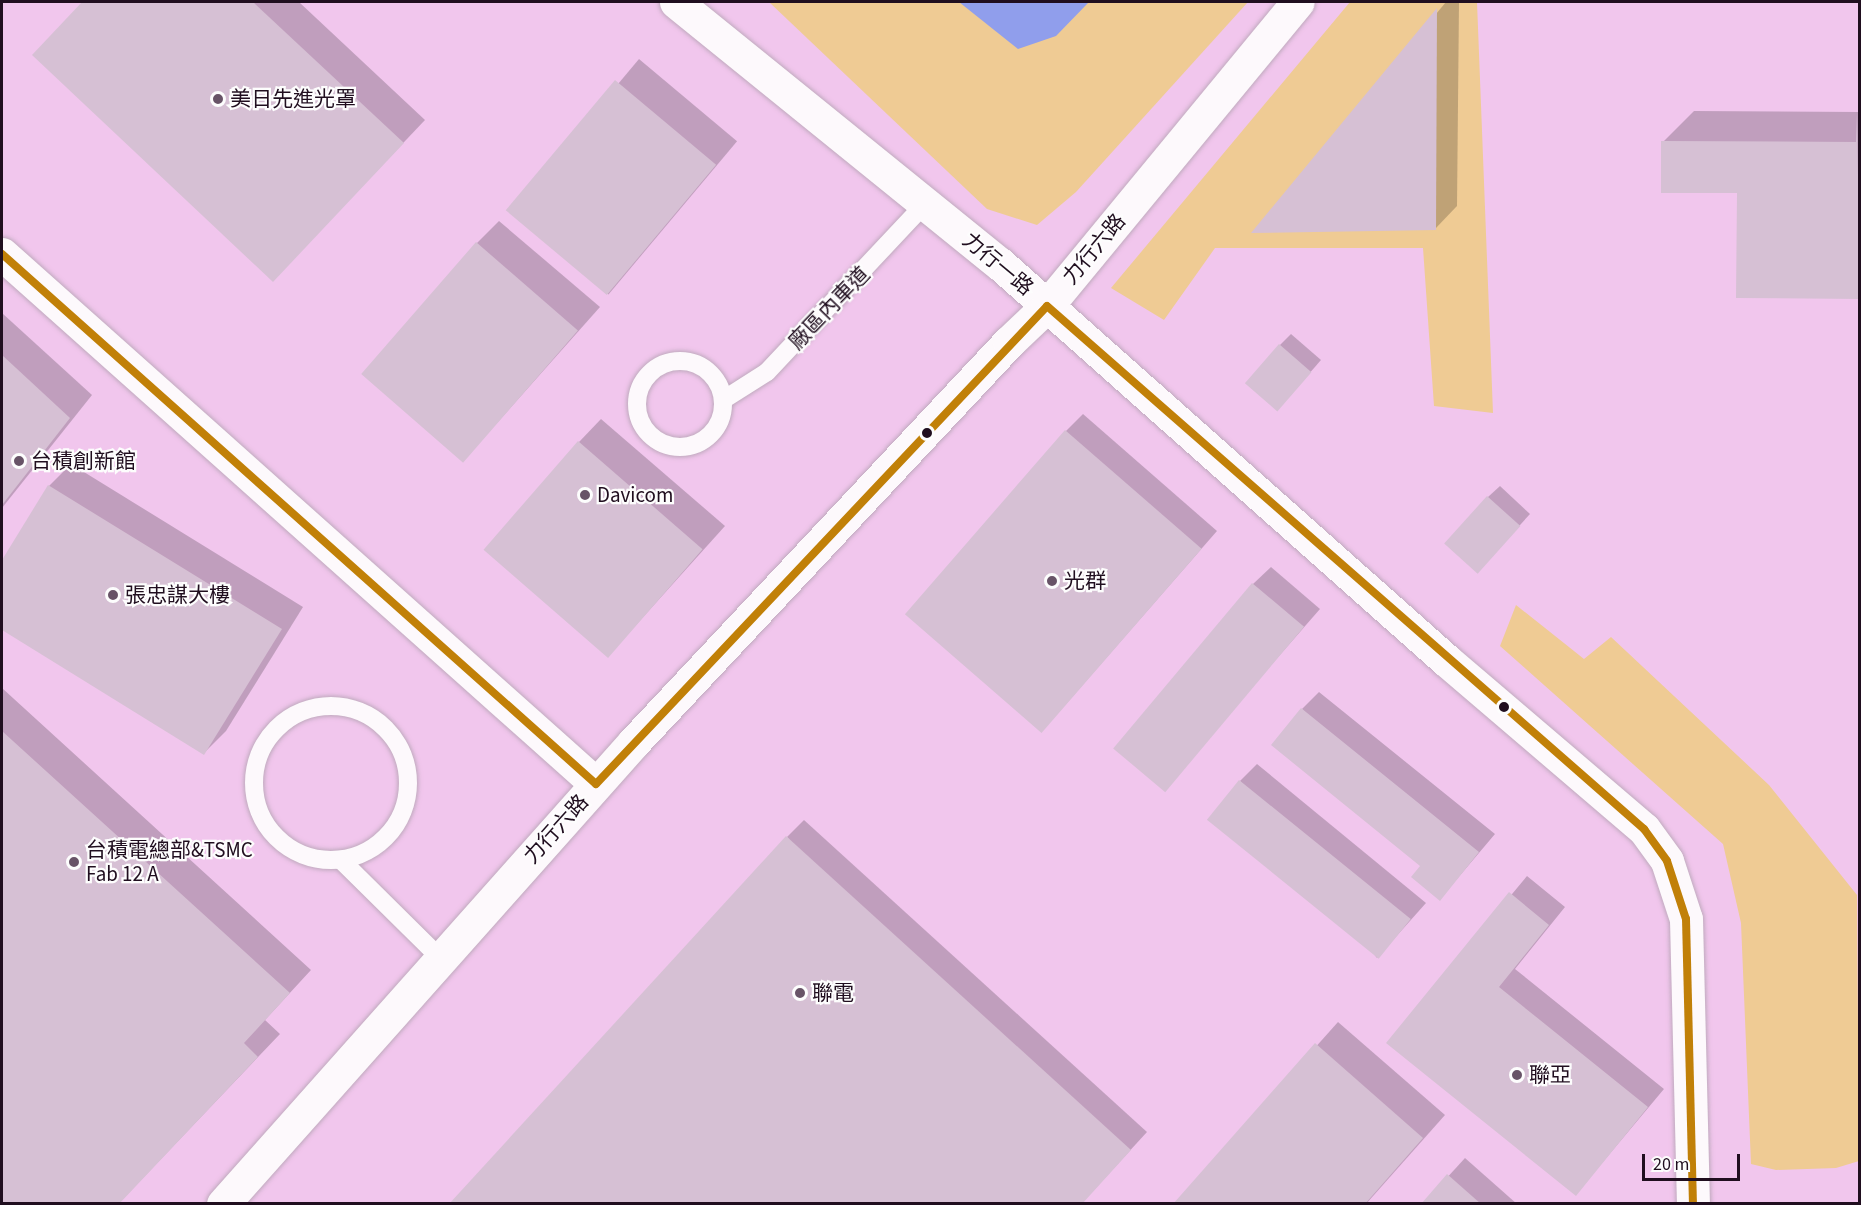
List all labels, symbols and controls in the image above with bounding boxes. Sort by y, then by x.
place label: 美日先進光罩 [230,86,356,112]
marker: 美日先進光罩 [211,92,225,106]
street label: 力行六路 [1057,209,1131,289]
street label: 力行一路 [958,227,1038,301]
street label: 廠區內車道 [783,261,875,355]
unlabelled marker [921,427,933,439]
place label: 台積創新館 [31,448,136,474]
marker: 台積創新館 [12,454,26,468]
place label: Davicom [597,482,673,508]
marker: Davicom [578,488,592,502]
place label: 光群 [1064,568,1106,594]
marker: 光群 [1045,574,1059,588]
place label: 張忠謀大樓 [125,582,230,608]
marker: 張忠謀大樓 [106,588,120,602]
unlabelled marker [1498,701,1510,713]
street label: 力行六路 [519,789,593,869]
place label: 台積電總部&TSMC Fab 12 A [86,837,253,887]
marker: 台積電總部&TSMC Fab 12 A [67,855,81,869]
place label: 聯電 [812,980,854,1006]
marker: 聯電 [793,986,807,1000]
place label: 聯亞 [1529,1062,1571,1088]
marker: 聯亞 [1510,1068,1524,1082]
scale bar [1645,1142,1742,1180]
text: 20 m [1653,1152,1689,1177]

